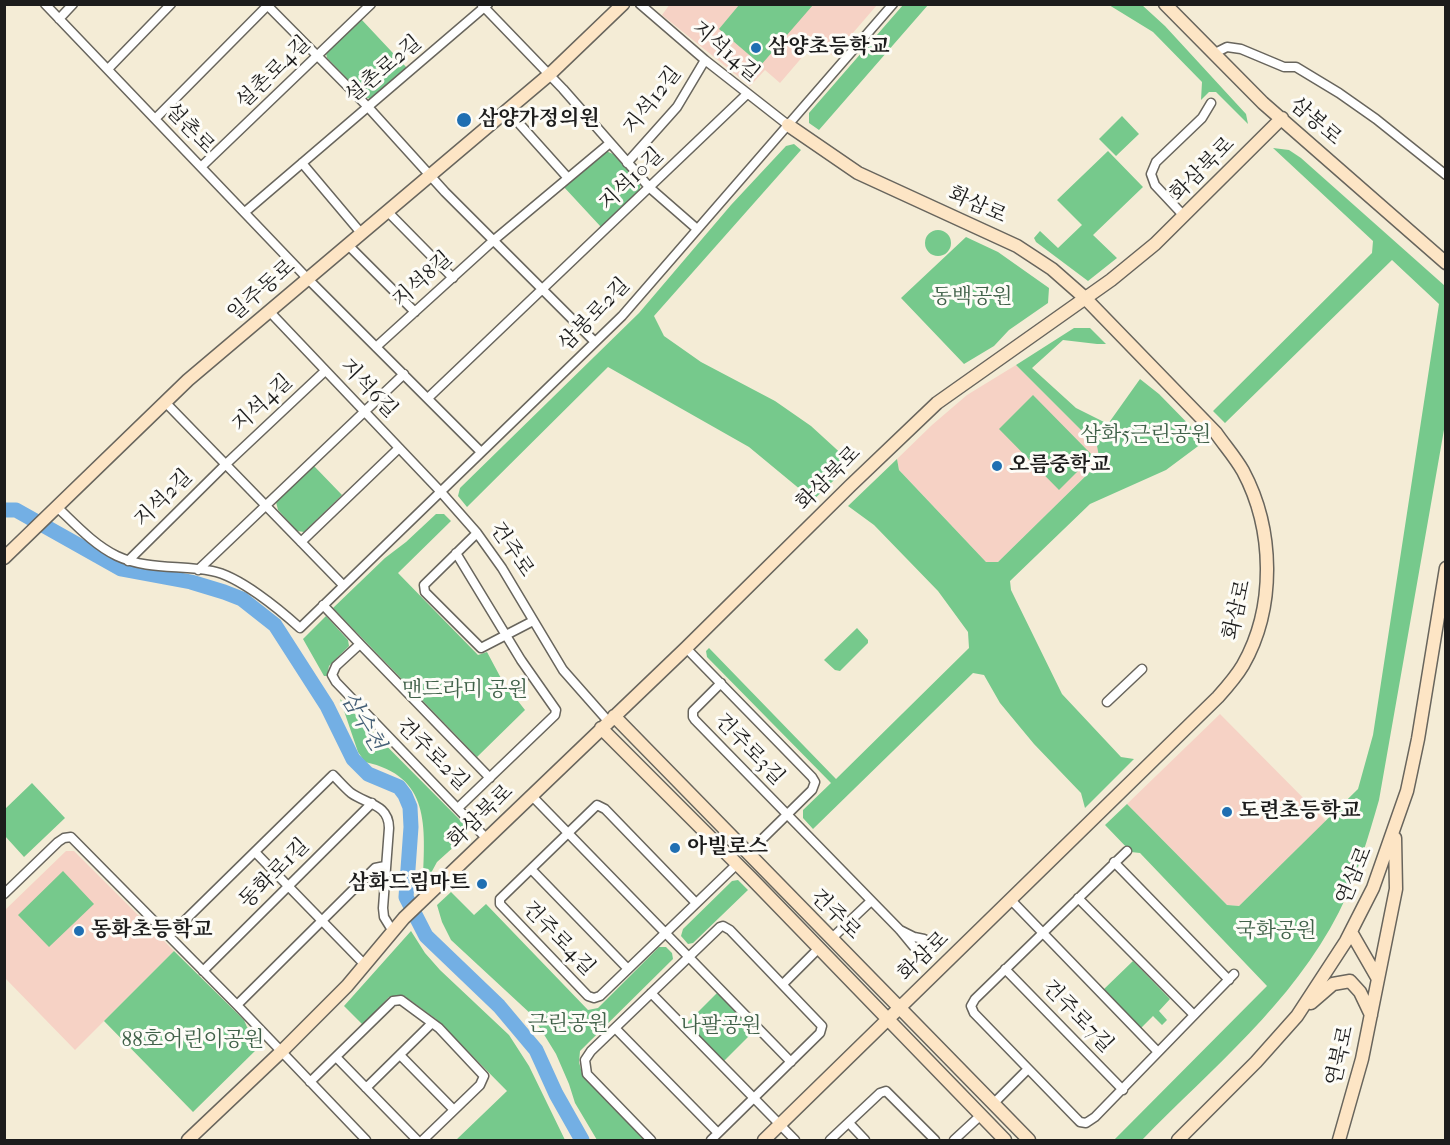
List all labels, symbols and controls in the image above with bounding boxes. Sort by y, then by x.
street label: 지석14길 [686,16,764,88]
street label: 설촌로4길 [232,31,316,115]
street label: 설촌로2길 [341,31,427,109]
place label: 삼양초등학교 [768,35,890,61]
marker: 삼양초등학교 [749,41,763,55]
street label: 지석12길 [619,62,687,140]
street label: 삼봉로 [1284,93,1346,151]
street label: 설촌로 [159,98,219,160]
place label: 삼양가정의원 [478,107,600,133]
marker: 삼양가정의원 [455,111,473,129]
street label: 화삼북로 [1165,132,1241,208]
street label: 지석10길 [595,143,669,217]
street label: 화삼로 [944,182,1010,230]
street label: 지석8길 [388,247,458,313]
street label: 일주동로 [223,255,301,327]
street label: 삼봉로2길 [554,273,636,357]
park label: 동백공원 [931,285,1013,311]
street label: 지석6길 [334,354,402,424]
street label: 지석4길 [228,370,298,438]
park label: 삼화5근린공원 [1081,423,1211,449]
street label: 화삼북로 [791,441,867,517]
place label: 오름중학교 [1009,453,1110,479]
marker: 오름중학교 [990,459,1004,473]
street label: 지석2길 [130,465,198,533]
street label: 건주로 [484,518,538,582]
street label: 화삼로 [1219,578,1257,642]
park label: 맨드라미 공원 [402,678,528,704]
water label: 삼수천 [334,688,390,756]
street label: 건주로3길 [709,709,789,791]
street label: 건주로2길 [391,714,473,796]
street label: 화삼북로 [443,780,519,854]
place label: 도련초등학교 [1239,799,1361,825]
marker: 도련초등학교 [1220,805,1234,819]
street label: 동화로1길 [235,834,315,914]
place label: 아빌로스 [687,835,768,861]
marker: 아빌로스 [668,841,682,855]
street label: 연삼로 [1332,843,1378,909]
place label: 삼화드림마트 [348,871,470,897]
marker: 삼화드림마트 [475,877,489,891]
street label: 건주로 [805,885,865,945]
street label: 건주로4길 [516,897,600,981]
place label: 동화초등학교 [91,918,213,944]
park label: 국화공원 [1235,919,1317,945]
marker: 동화초등학교 [72,924,86,938]
street label: 화삼로 [893,927,955,987]
street label: 건주로7길 [1036,975,1118,1059]
park label: 근린공원 [527,1012,609,1038]
park label: 나팔공원 [680,1014,762,1040]
street label: 연북로 [1322,1024,1360,1088]
park label: 88호어린이공원 [122,1028,264,1054]

